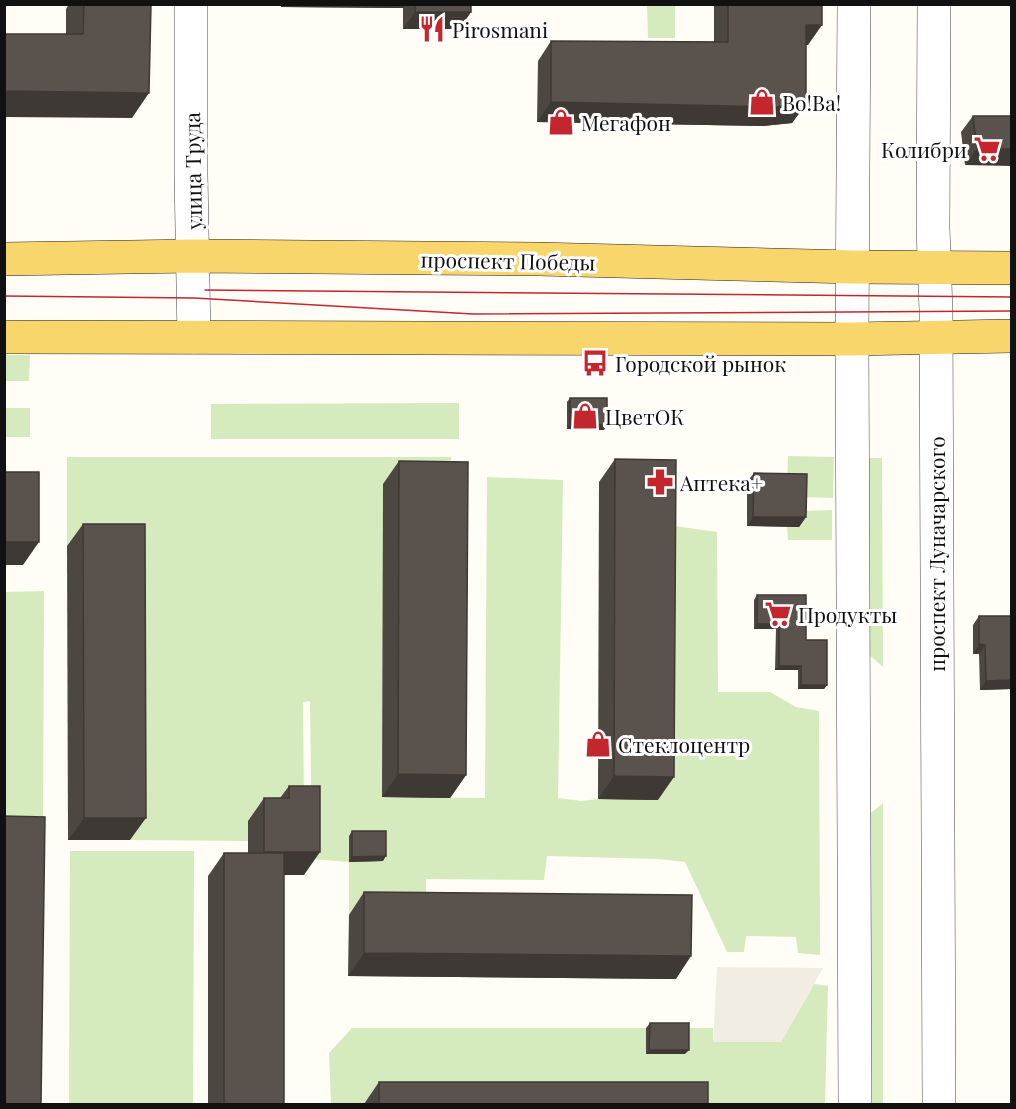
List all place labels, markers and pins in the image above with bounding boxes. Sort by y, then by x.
restaurant icon: Pirosmani [417,14,447,44]
place label: Pirosmani [452,15,548,43]
shop icon: Во!Ва! [747,87,777,117]
place label: Во!Ва! [782,88,841,116]
shop icon: Мегафон [546,107,576,137]
place label: Мегафон [581,108,671,136]
supermarket icon: Колибри [972,134,1002,164]
place label: Колибри [881,135,967,163]
bus stop icon: Городской рынок [580,348,610,378]
place label: Городской рынок [615,349,786,377]
shop icon: ЦветОК [570,401,600,431]
place label: ЦветОК [605,402,684,430]
pharmacy icon: Аптека+ [645,467,675,497]
place label: Аптека+ [679,468,763,496]
supermarket icon: Продукты [763,599,793,629]
place label: Продукты [798,600,897,628]
shop icon: Стеклоцентр [583,729,613,759]
place label: Стеклоцентр [618,730,750,758]

